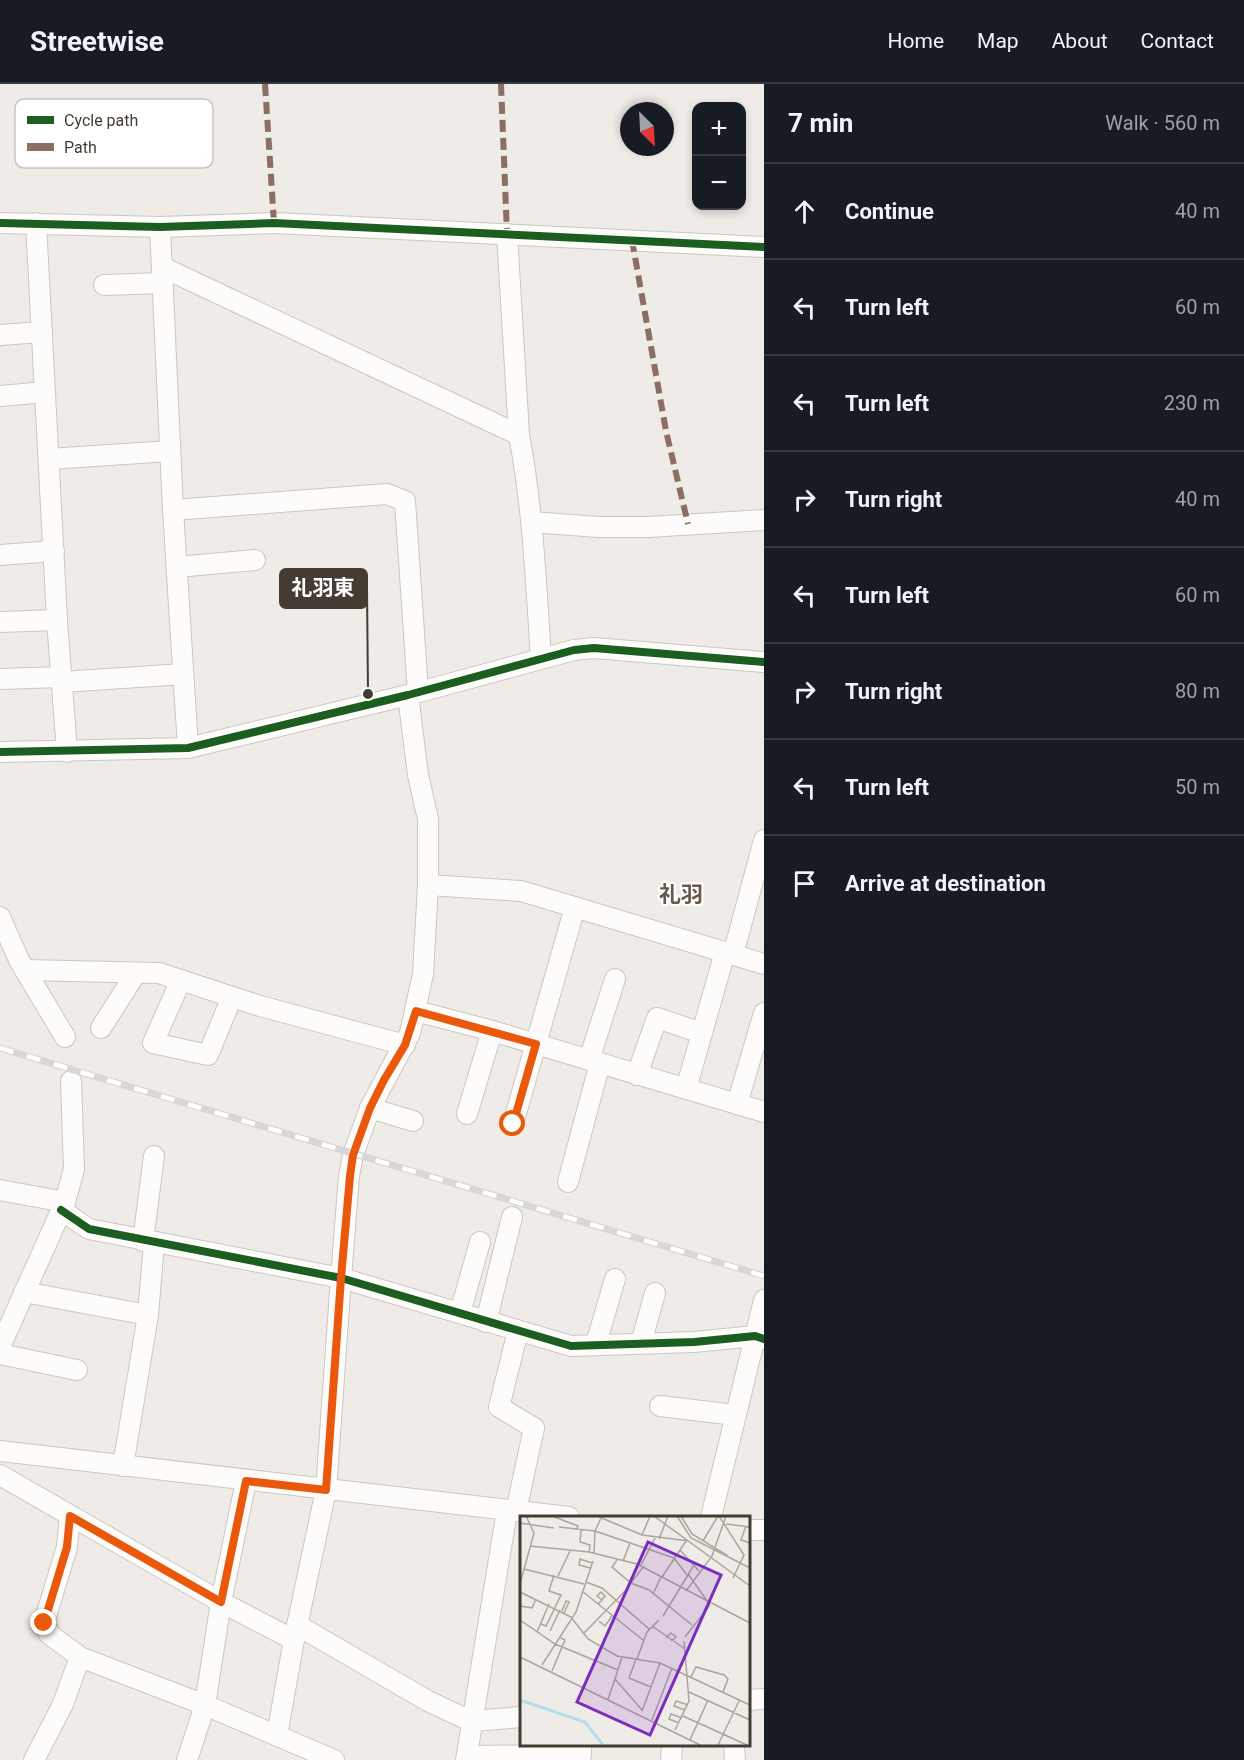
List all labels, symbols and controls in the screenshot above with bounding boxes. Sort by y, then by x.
text: Streetwise [30,25,164,58]
text: Home [888,29,944,53]
text: Map [977,29,1019,53]
text: About [1052,29,1108,53]
text: Contact [1141,29,1214,53]
legend [15,99,213,168]
north arrow [620,102,674,156]
map controls [692,102,746,210]
button: + [692,102,746,156]
text: 7 min [788,108,853,138]
text: Cycle path [64,111,138,130]
text: Walk · 560 m [1105,111,1220,135]
text: Path [64,138,97,157]
button: − [692,156,746,210]
icon: ahead [788,195,821,228]
text: Continue [845,199,934,224]
text: 40 m [1175,199,1220,223]
icon: left [788,291,821,324]
text: Turn left [845,295,929,320]
text: 60 m [1175,295,1220,319]
icon: left [788,387,821,420]
text: Turn left [845,391,929,416]
text: 230 m [1164,391,1220,415]
icon: right [788,483,821,516]
text: Turn right [845,487,942,512]
text: 40 m [1175,487,1220,511]
callout: 礼羽東 [280,569,367,608]
text: 礼羽東 [292,576,355,600]
icon: left [788,579,821,612]
text: Turn left [845,583,929,608]
text: 60 m [1175,583,1220,607]
icon: right [788,675,821,708]
text: Turn right [845,679,942,704]
text: 80 m [1175,679,1220,703]
icon: left [788,771,821,804]
text: Turn left [845,775,929,800]
text: 50 m [1175,775,1220,799]
icon: arrive [788,867,821,900]
text: Arrive at destination [845,871,1046,896]
district label: 礼羽 [659,882,703,907]
route start [499,1110,525,1136]
inset map [520,1516,749,1745]
route end [30,1609,56,1635]

